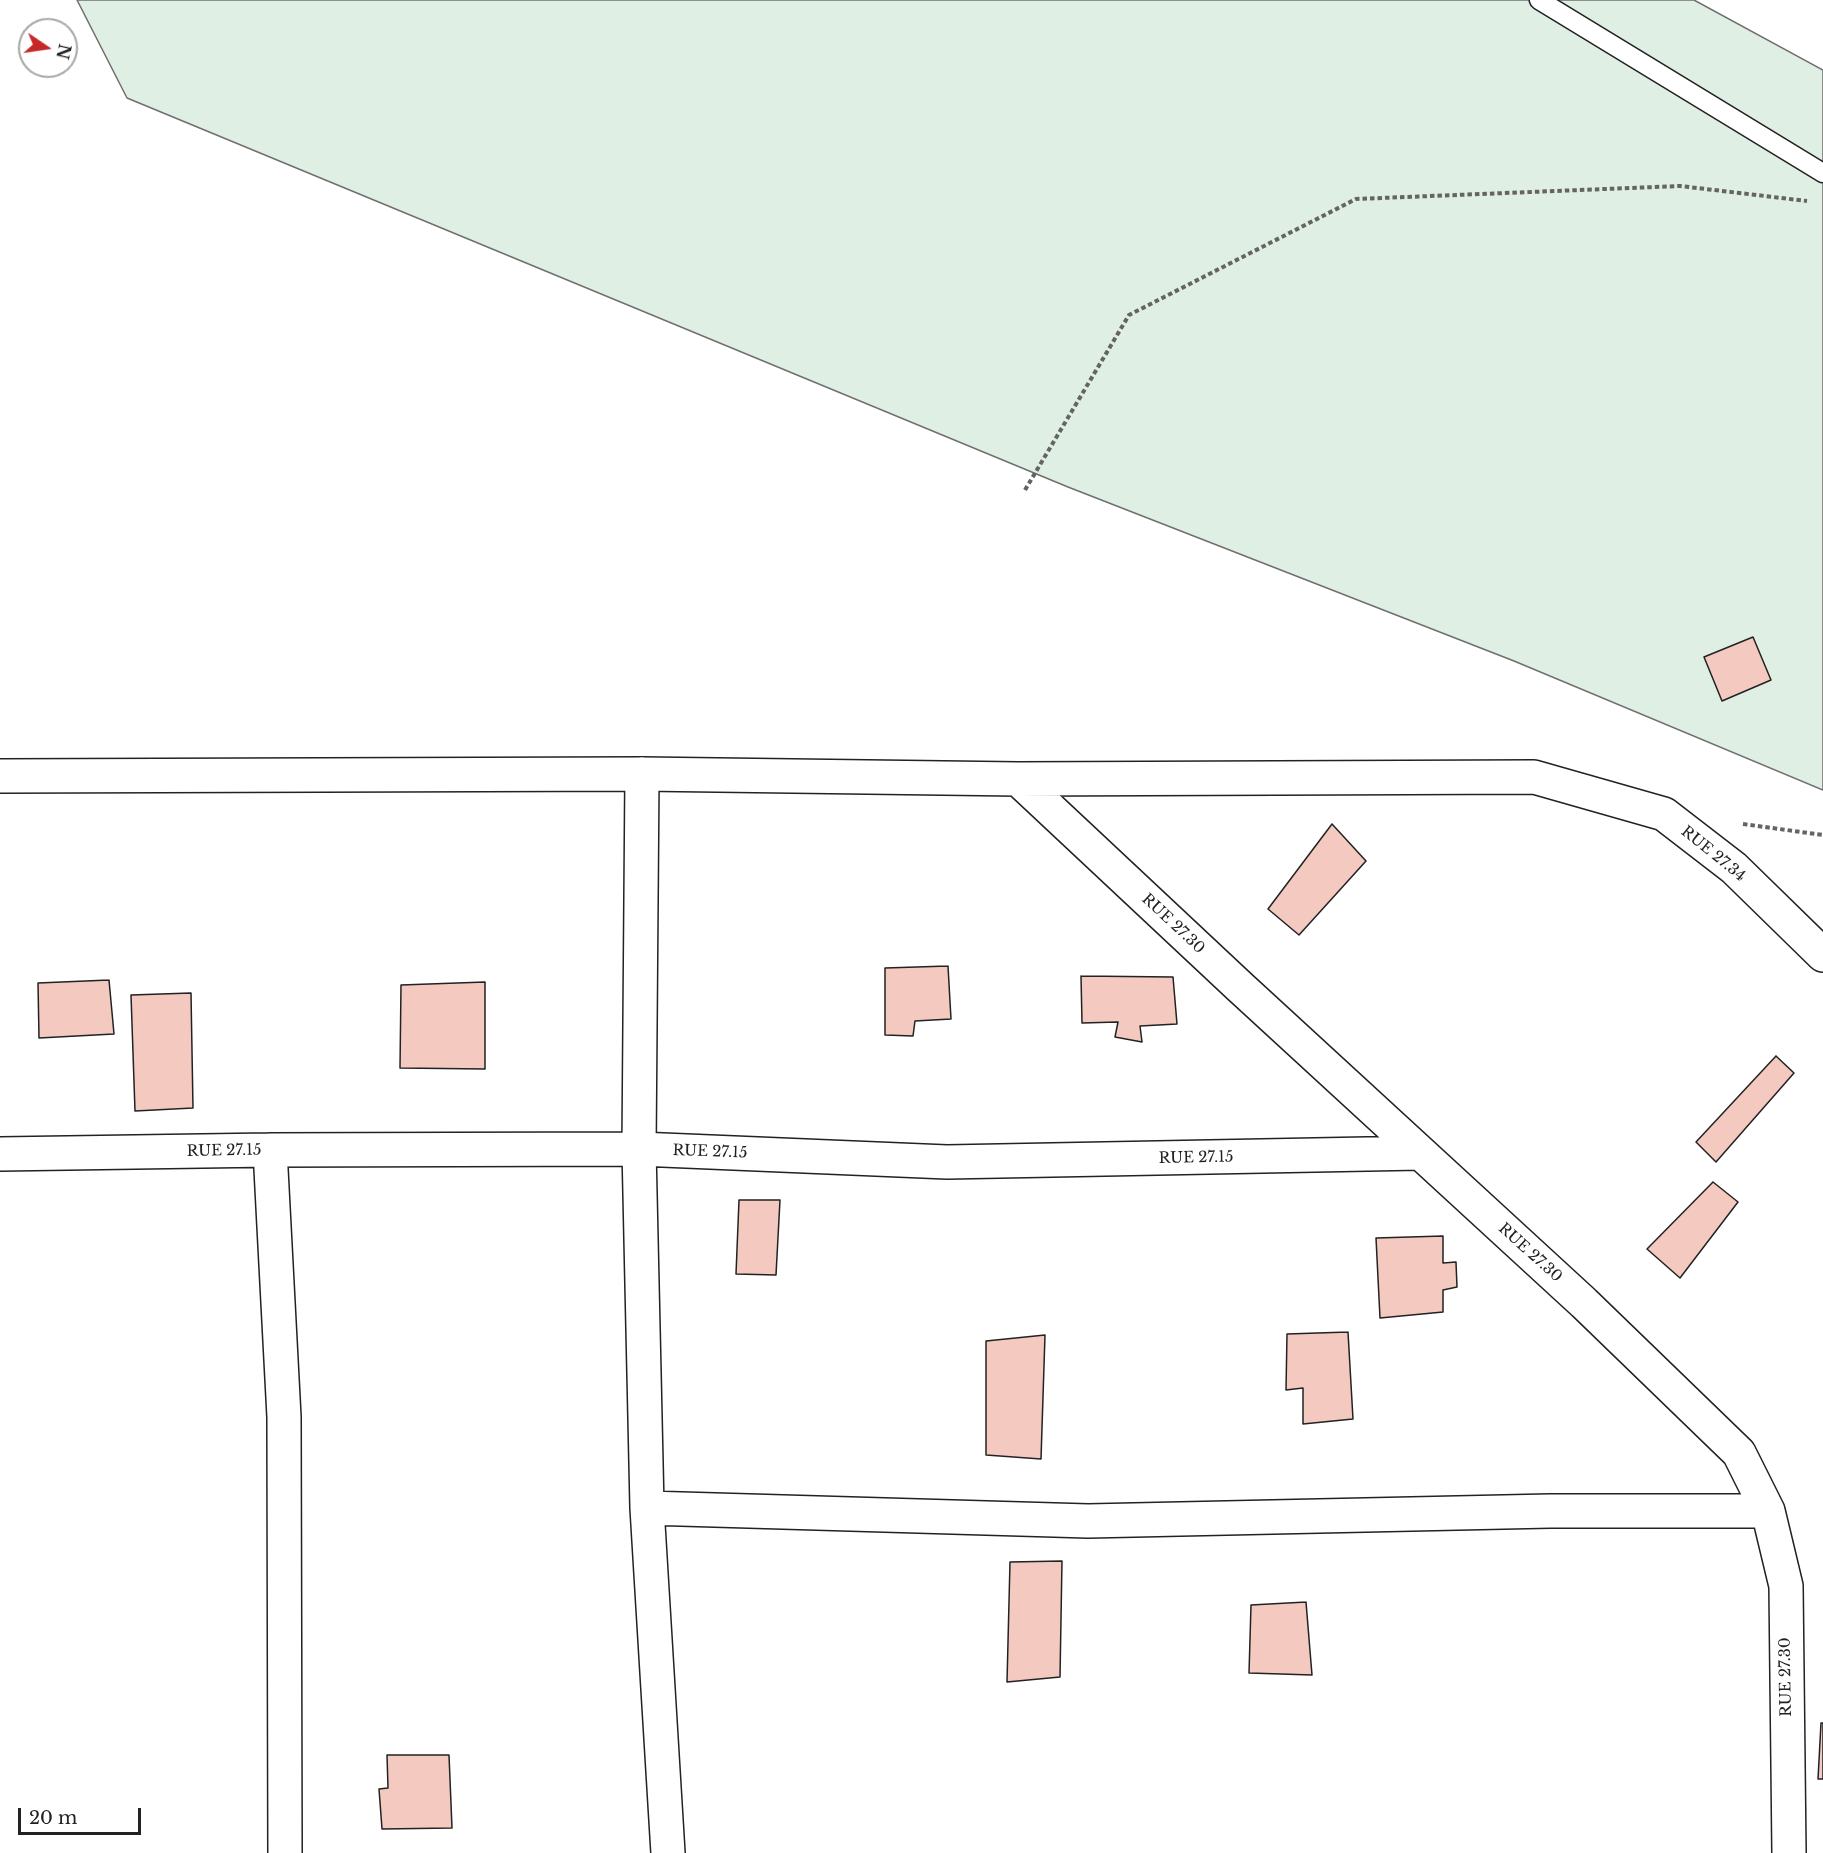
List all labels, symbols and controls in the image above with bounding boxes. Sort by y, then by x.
north arrow [18,18,78,78]
text: N [52,42,75,61]
street label: RUE 27.34 [1677,823,1749,885]
street label: RUE 27.30 [1138,890,1208,958]
street label: RUE 27.15 [187,1141,261,1161]
street label: RUE 27.15 [672,1142,748,1162]
street label: RUE 27.15 [1159,1148,1233,1168]
street label: RUE 27.30 [1494,1220,1566,1286]
street label: RUE 27.30 [1776,1637,1796,1717]
scale bar [21,1796,144,1834]
text: 20 m [29,1807,77,1829]

